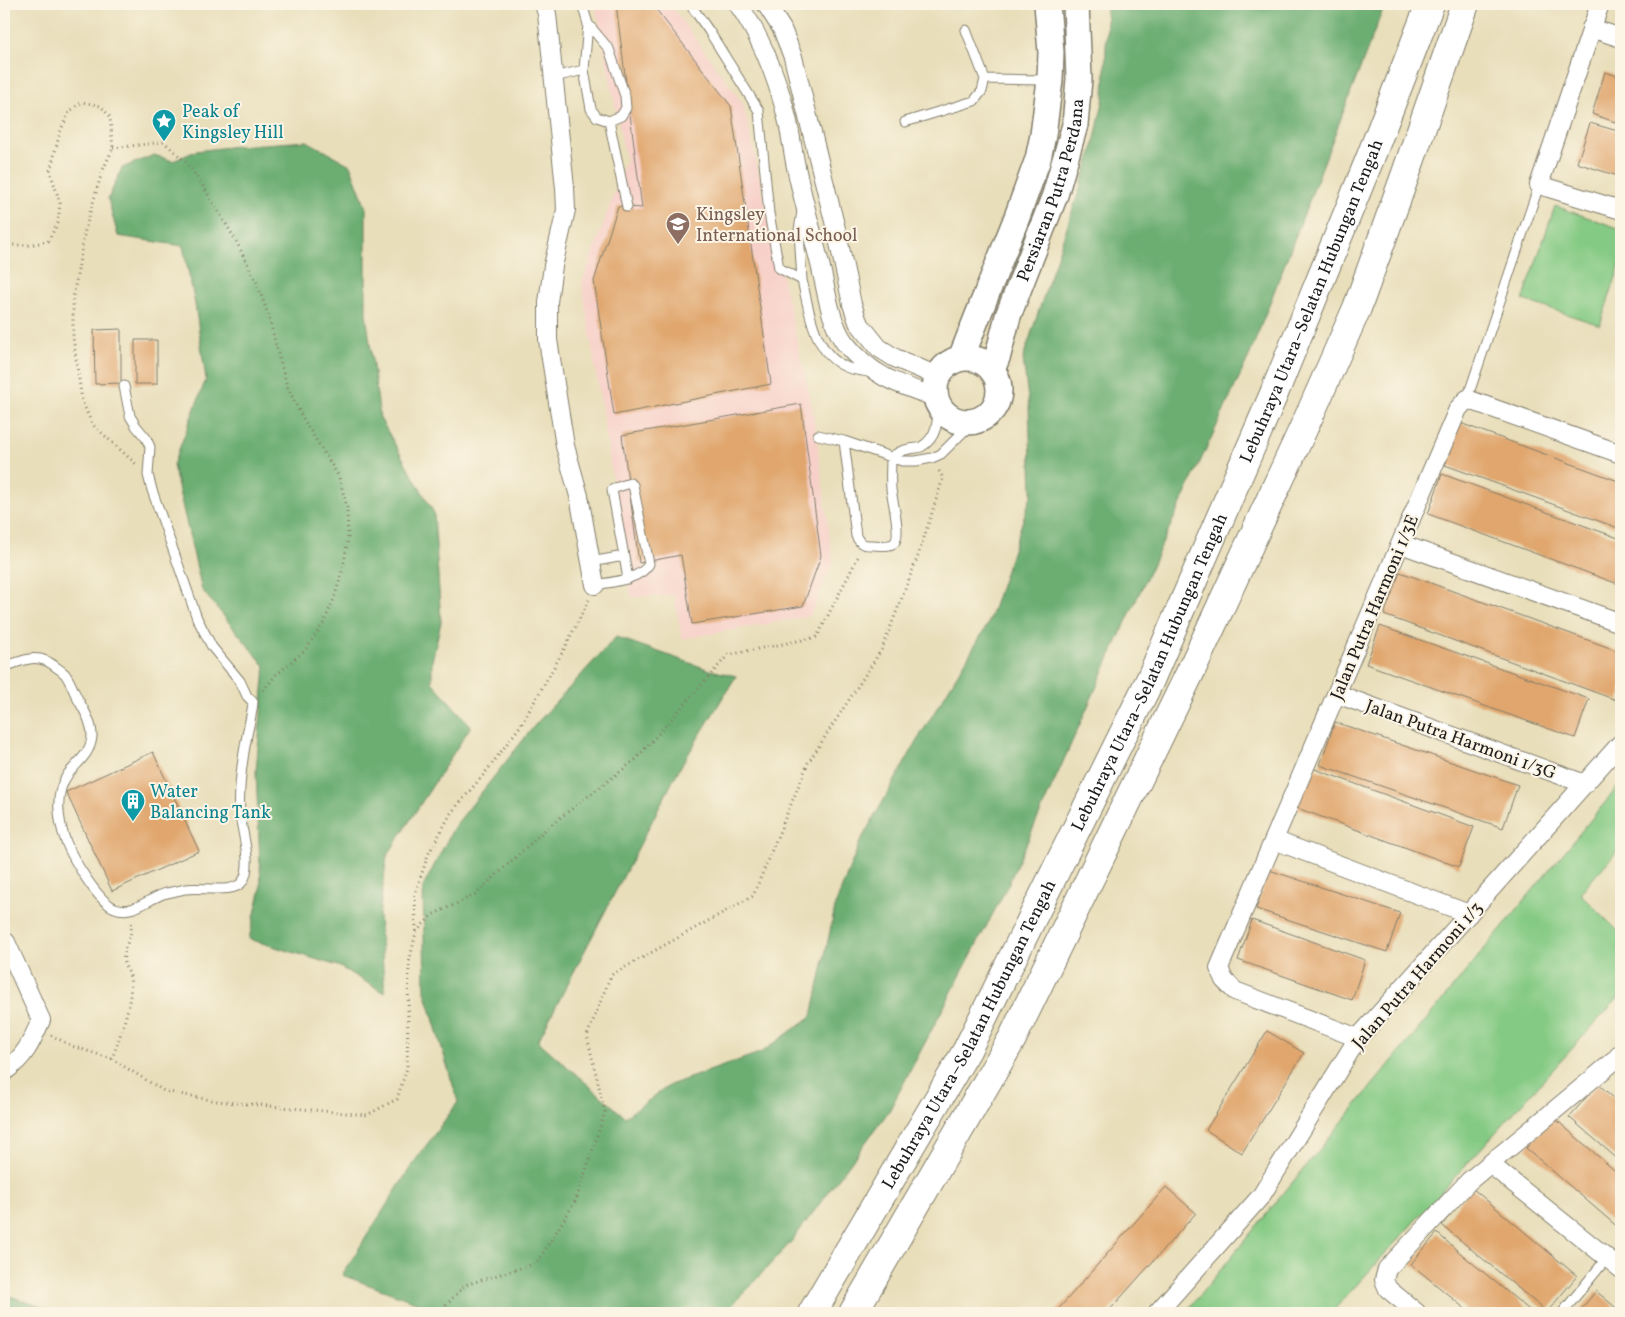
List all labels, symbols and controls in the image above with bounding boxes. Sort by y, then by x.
street label: Persiaran Putra Perdana [1011,97,1091,286]
place label: Peak of Kingsley Hill [182,100,284,146]
place icon: Peak of Kingsley Hill [151,108,177,142]
street label: Lebuhraya Utara–Selatan Hubungan Tengah [1234,136,1390,467]
place label: Kingsley International School [696,203,857,249]
school or university icon: Kingsley International School [665,211,691,245]
street label: Lebuhraya Utara–Selatan Hubungan Tengah [1066,509,1235,836]
street label: Jalan Putra Harmoni 1/3E [1325,511,1426,704]
street label: Jalan Putra Harmoni 1/3G [1362,694,1559,787]
place label: Water Balancing Tank [150,780,271,826]
building icon: Water Balancing Tank [120,788,146,822]
street label: Lebuhraya Utara–Selatan Hubungan Tengah [877,876,1063,1194]
street label: Jalan Putra Harmoni 1/3 [1347,897,1489,1055]

